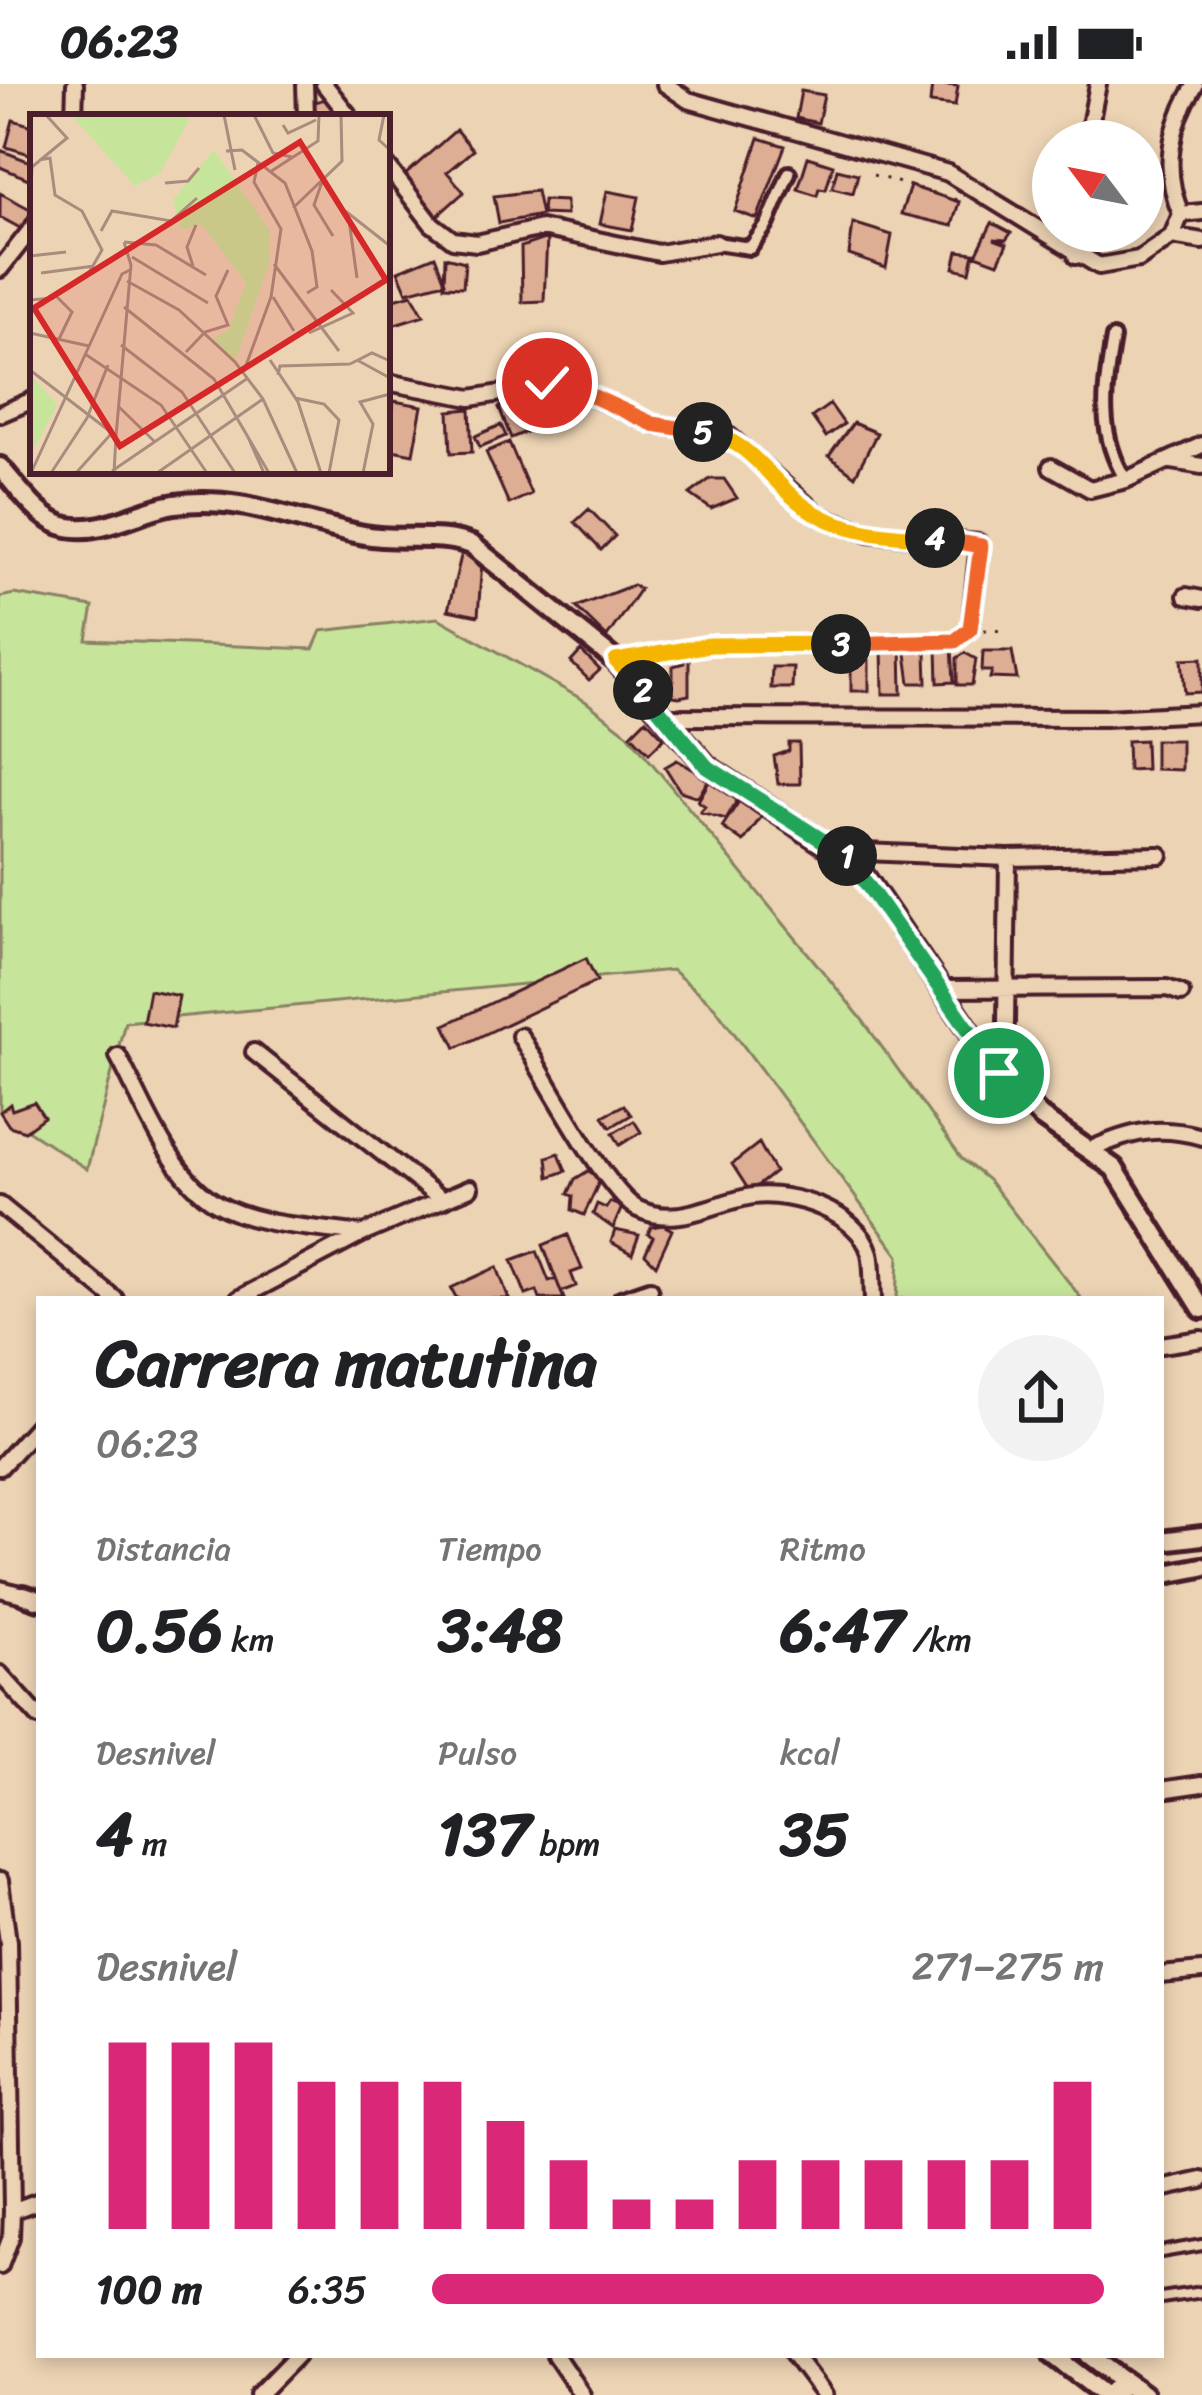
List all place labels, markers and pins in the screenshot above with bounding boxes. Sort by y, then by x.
pin [496,332,598,434]
pin: 5 [673,402,733,462]
pin: 4 [905,508,965,568]
pin: 3 [811,614,871,674]
pin: 2 [613,660,673,720]
pin: 1 [817,826,877,886]
pin [948,1022,1050,1124]

